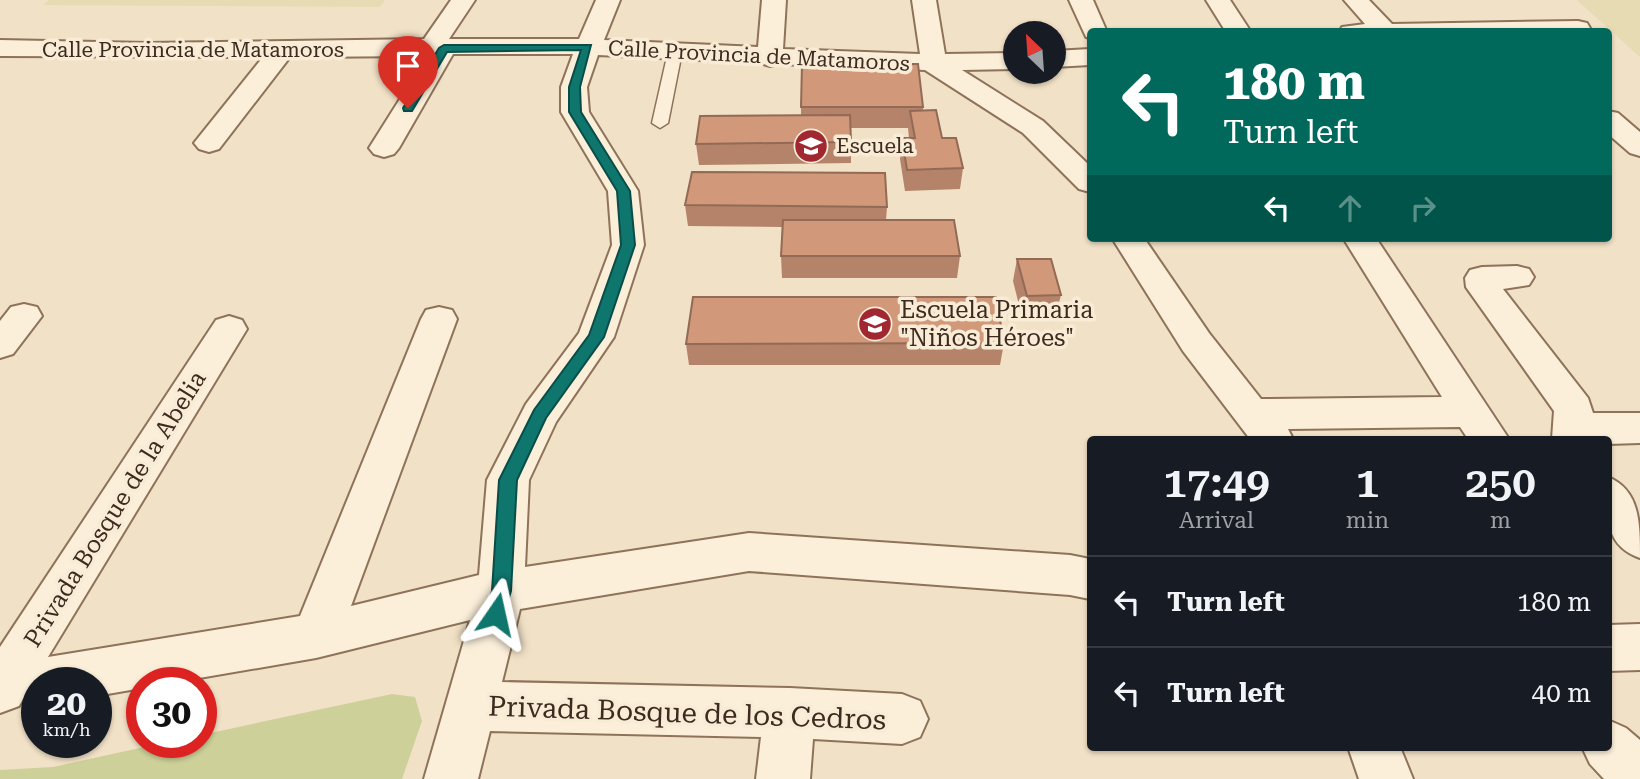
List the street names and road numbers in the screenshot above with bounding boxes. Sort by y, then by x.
street label: Calle Provincia de Matamoros [608,36,910,76]
street label: Calle Provincia de Matamoros [42,38,344,62]
street label: Privada Bosque de la Abelia [18,366,212,652]
street label: Privada Bosque de los Cedros [487,690,887,736]

